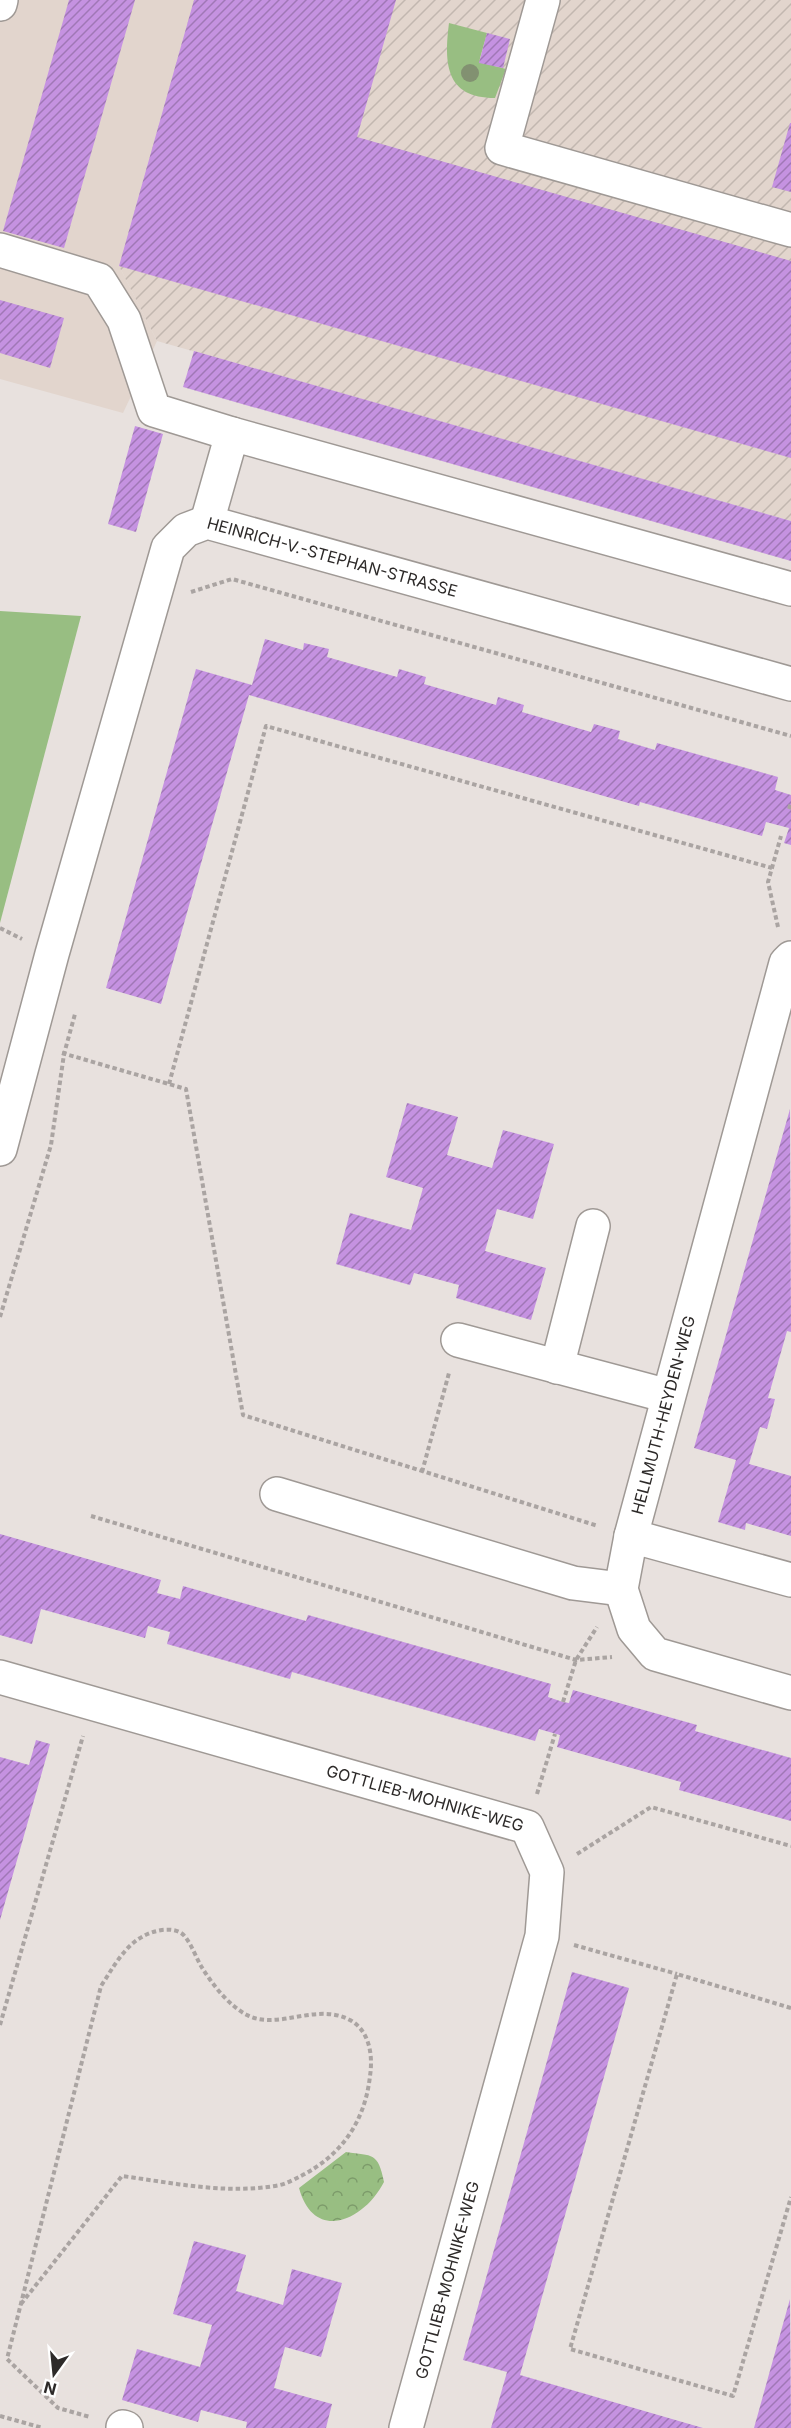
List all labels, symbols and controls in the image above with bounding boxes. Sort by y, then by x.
street label: HEINRICH-V.-STEPHAN-STRASSE [205,513,460,601]
street label: HELLMUTH-HEYDEN-WEG [627,1313,699,1517]
street label: GOTTLIEB-MOHNIKE-WEG [324,1760,526,1836]
street label: GOTTLIEB-MOHNIKE-WEG [411,2179,483,2381]
north arrow [24,2344,84,2404]
text: N [42,2377,59,2400]

